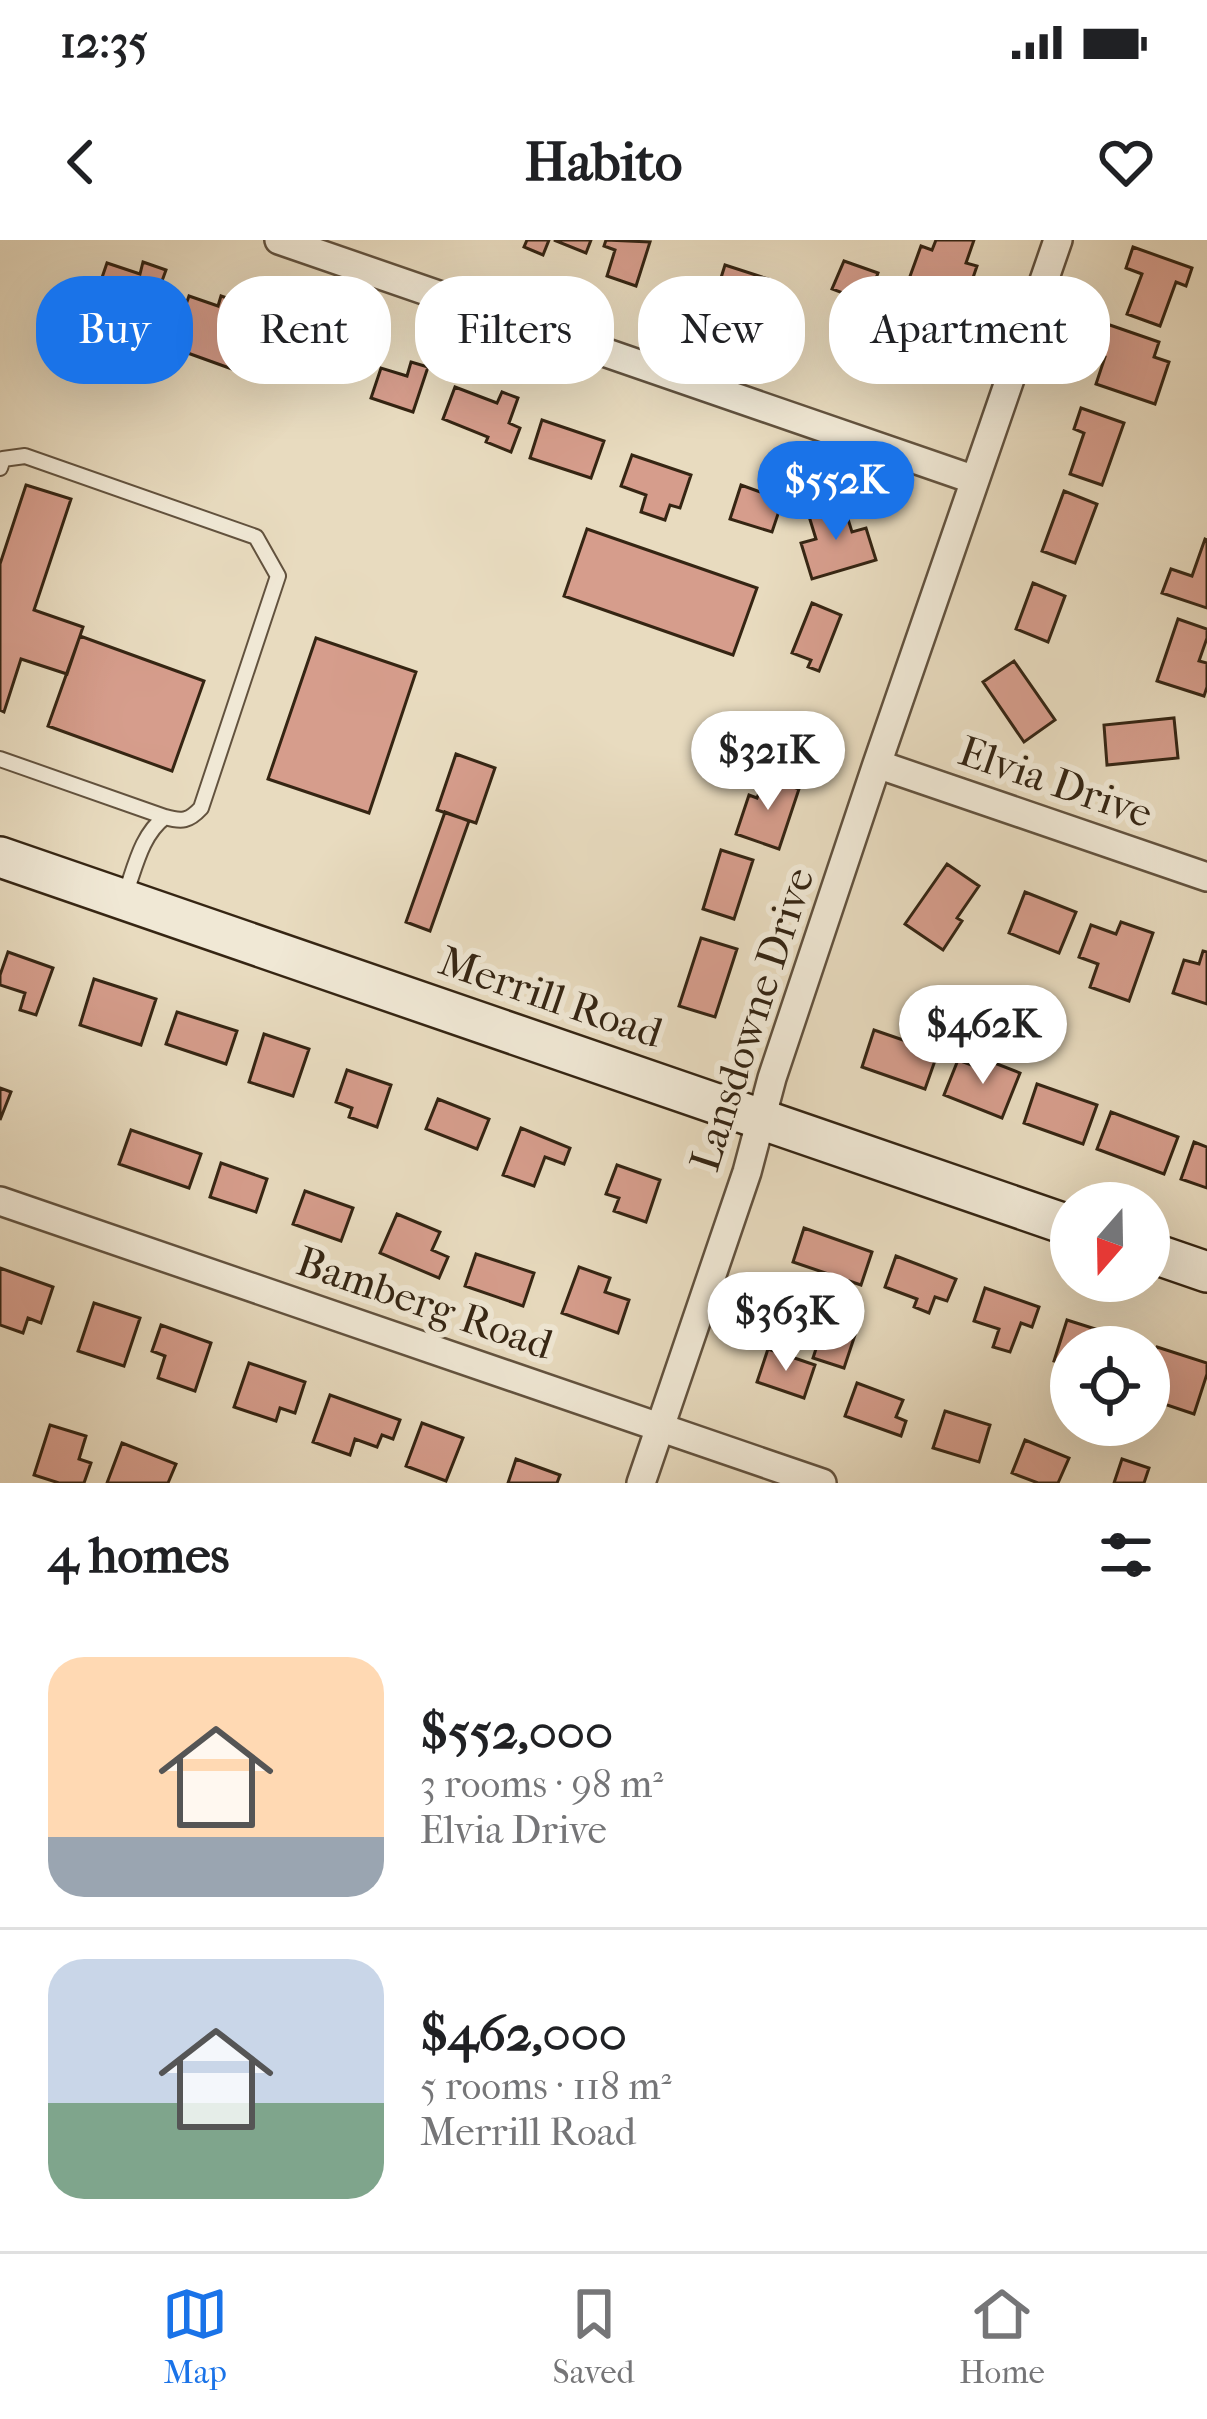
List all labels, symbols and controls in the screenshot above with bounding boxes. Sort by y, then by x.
text: 12:35 [60,16,148,69]
icon: back [48,129,114,195]
icon: heart [1093,129,1159,195]
text: Habito [525,131,682,194]
chip: Buy [36,276,193,384]
chip: Rent [217,276,391,384]
chip: Filters [415,276,614,384]
chip: New [638,276,805,384]
chip: Apartment [829,276,1110,384]
pin: $552K [752,441,920,543]
text: $552K [784,457,888,503]
pin: $321K [684,711,852,813]
street label: Elvia Drive [952,726,1159,838]
text: $321K [718,727,818,773]
street label: Lansdowne Drive [680,862,825,1177]
street label: Merrill Road [433,936,670,1059]
pin: $462K [899,985,1067,1087]
text: $462K [926,1001,1040,1047]
north arrow [1050,1182,1170,1302]
map controls [1050,1182,1170,1446]
street label: Bamberg Road [290,1237,560,1370]
pin: $363K [702,1272,870,1374]
text: $363K [735,1288,837,1334]
button: locate [1050,1326,1170,1446]
icon: filters [1093,1522,1159,1588]
text: 4 homes [48,1525,229,1585]
text: $552,000 [420,1701,613,1761]
icon: home [144,1705,288,1849]
text: 3 rooms · 98 m² [420,1761,663,1807]
text: Elvia Drive [420,1807,607,1853]
text: $462,000 [420,2003,627,2063]
icon: home [144,2007,288,2151]
text: 5 rooms · 118 m² [420,2063,672,2109]
text: Merrill Road [420,2109,636,2155]
tab: Map [162,2281,228,2392]
tab: Saved [553,2281,634,2392]
tab: Home [959,2281,1045,2392]

